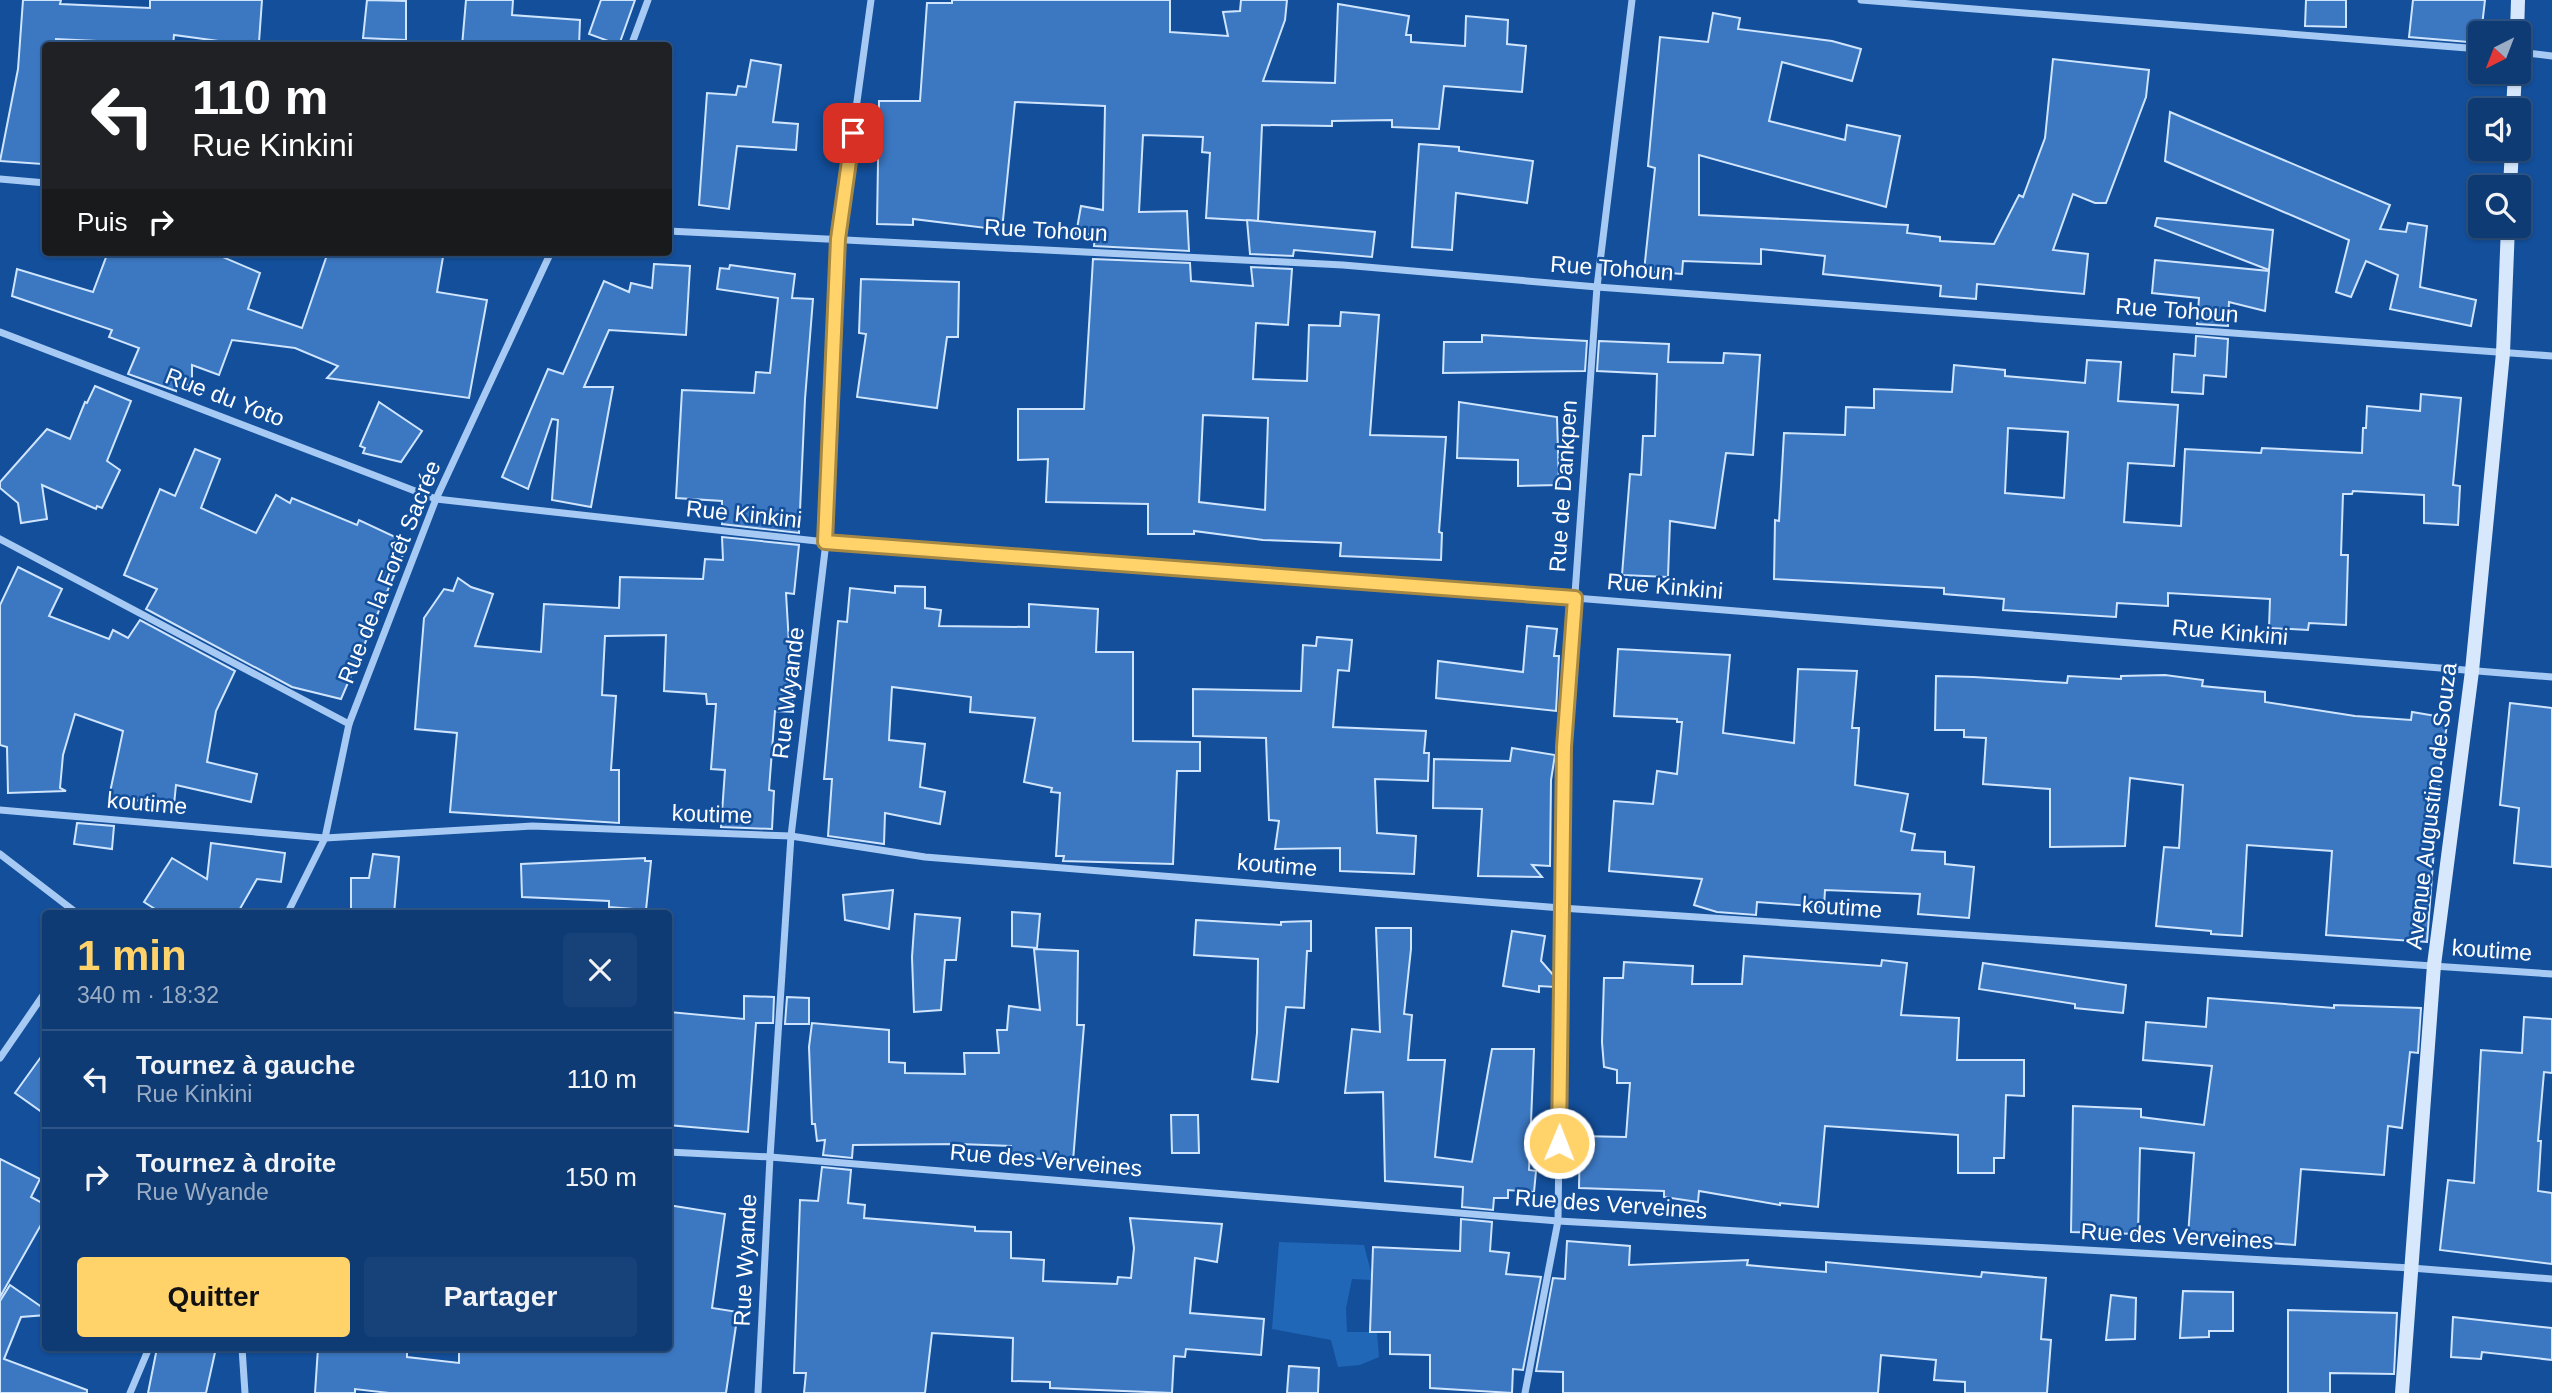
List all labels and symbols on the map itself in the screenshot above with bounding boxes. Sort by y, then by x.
north arrow [2468,21,2530,84]
pin [823,103,883,163]
street label: Rue Tohoun [984,214,1108,246]
street label: Rue Tohoun [1549,251,1675,285]
street label: Rue Tohoun [2114,293,2240,327]
street label: Rue du Yoto [162,362,288,432]
street label: Rue de Dankpen [1544,399,1582,573]
street label: Rue de la Forêt Sacrée [332,457,446,687]
street label: Rue Kinkini [685,495,803,533]
street label: Rue Kinkini [1606,568,1724,604]
street label: Rue Kinkini [2171,614,2289,650]
street label: Rue Wyande [767,626,809,760]
street label: Avenue Augustino de Souza [2401,661,2462,951]
street label: koutime [106,787,188,819]
street label: koutime [671,800,753,828]
street label: koutime [1236,849,1318,881]
street label: koutime [1801,891,1883,923]
street label: koutime [2451,934,2533,966]
position arrow [1522,1106,1596,1180]
street label: Rue des Verveines [949,1139,1143,1181]
street label: Rue des Verveines [1514,1184,1708,1224]
street label: Rue Wyande [729,1193,761,1327]
street label: Rue des Verveines [2080,1218,2274,1254]

